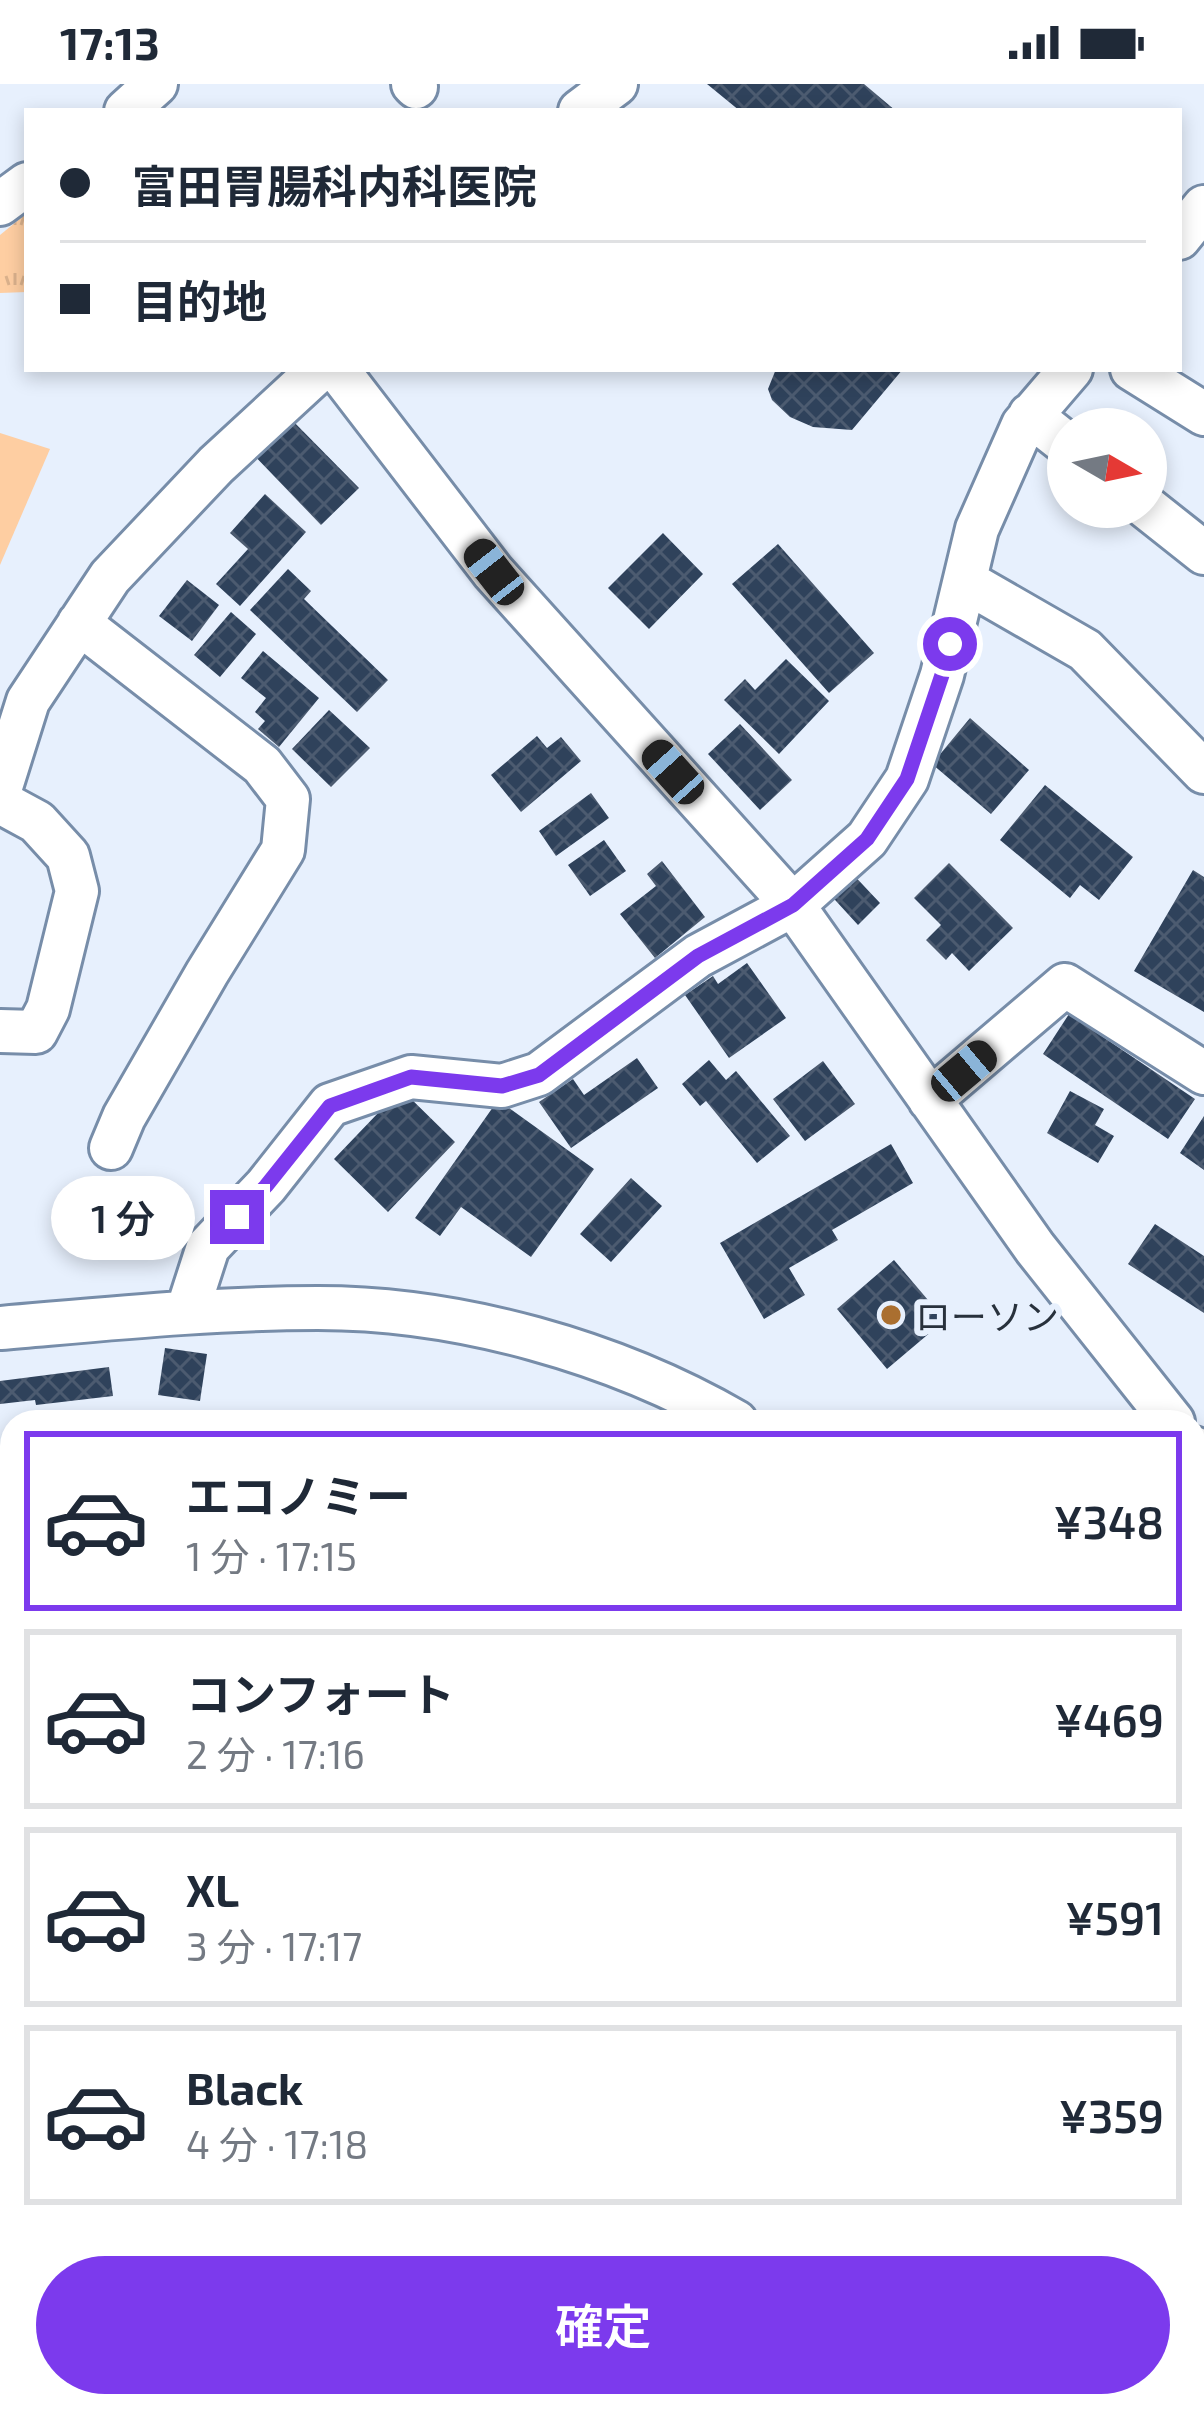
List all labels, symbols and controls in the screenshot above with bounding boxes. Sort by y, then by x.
text: 17:13 [60,15,160,69]
text: 富田胃腸科内科医院 [132,158,537,212]
text: 目的地 [132,273,267,327]
north arrow [1047,408,1167,528]
map controls [1047,408,1167,528]
car [458,533,530,611]
route start [923,617,977,671]
car [636,733,710,811]
car [925,1034,1003,1108]
callout: 1 分 [51,1175,195,1259]
route end [210,1190,264,1244]
text: 1 分 [91,1194,155,1241]
place label: ローソン [915,1294,1059,1337]
marker: ローソン [878,1302,904,1328]
icon: car [42,1467,150,1575]
text: エコノミー [186,1468,411,1522]
text: ¥348 [1054,1494,1164,1548]
text: 1 分 · 17:15 [186,1532,357,1579]
icon: car [42,1665,150,1773]
text: コンフォート [186,1666,455,1720]
text: ¥469 [1054,1692,1164,1746]
text: 2 分 · 17:16 [186,1730,365,1777]
text: XL [186,1862,239,1916]
icon: car [42,1863,150,1971]
text: ¥591 [1065,1890,1164,1944]
text: 3 分 · 17:17 [186,1922,362,1969]
text: Black [186,2060,303,2114]
icon: car [42,2061,150,2169]
text: ¥359 [1059,2088,1164,2142]
text: 4 分 · 17:18 [186,2120,368,2167]
button: 確定 [36,2256,1170,2394]

